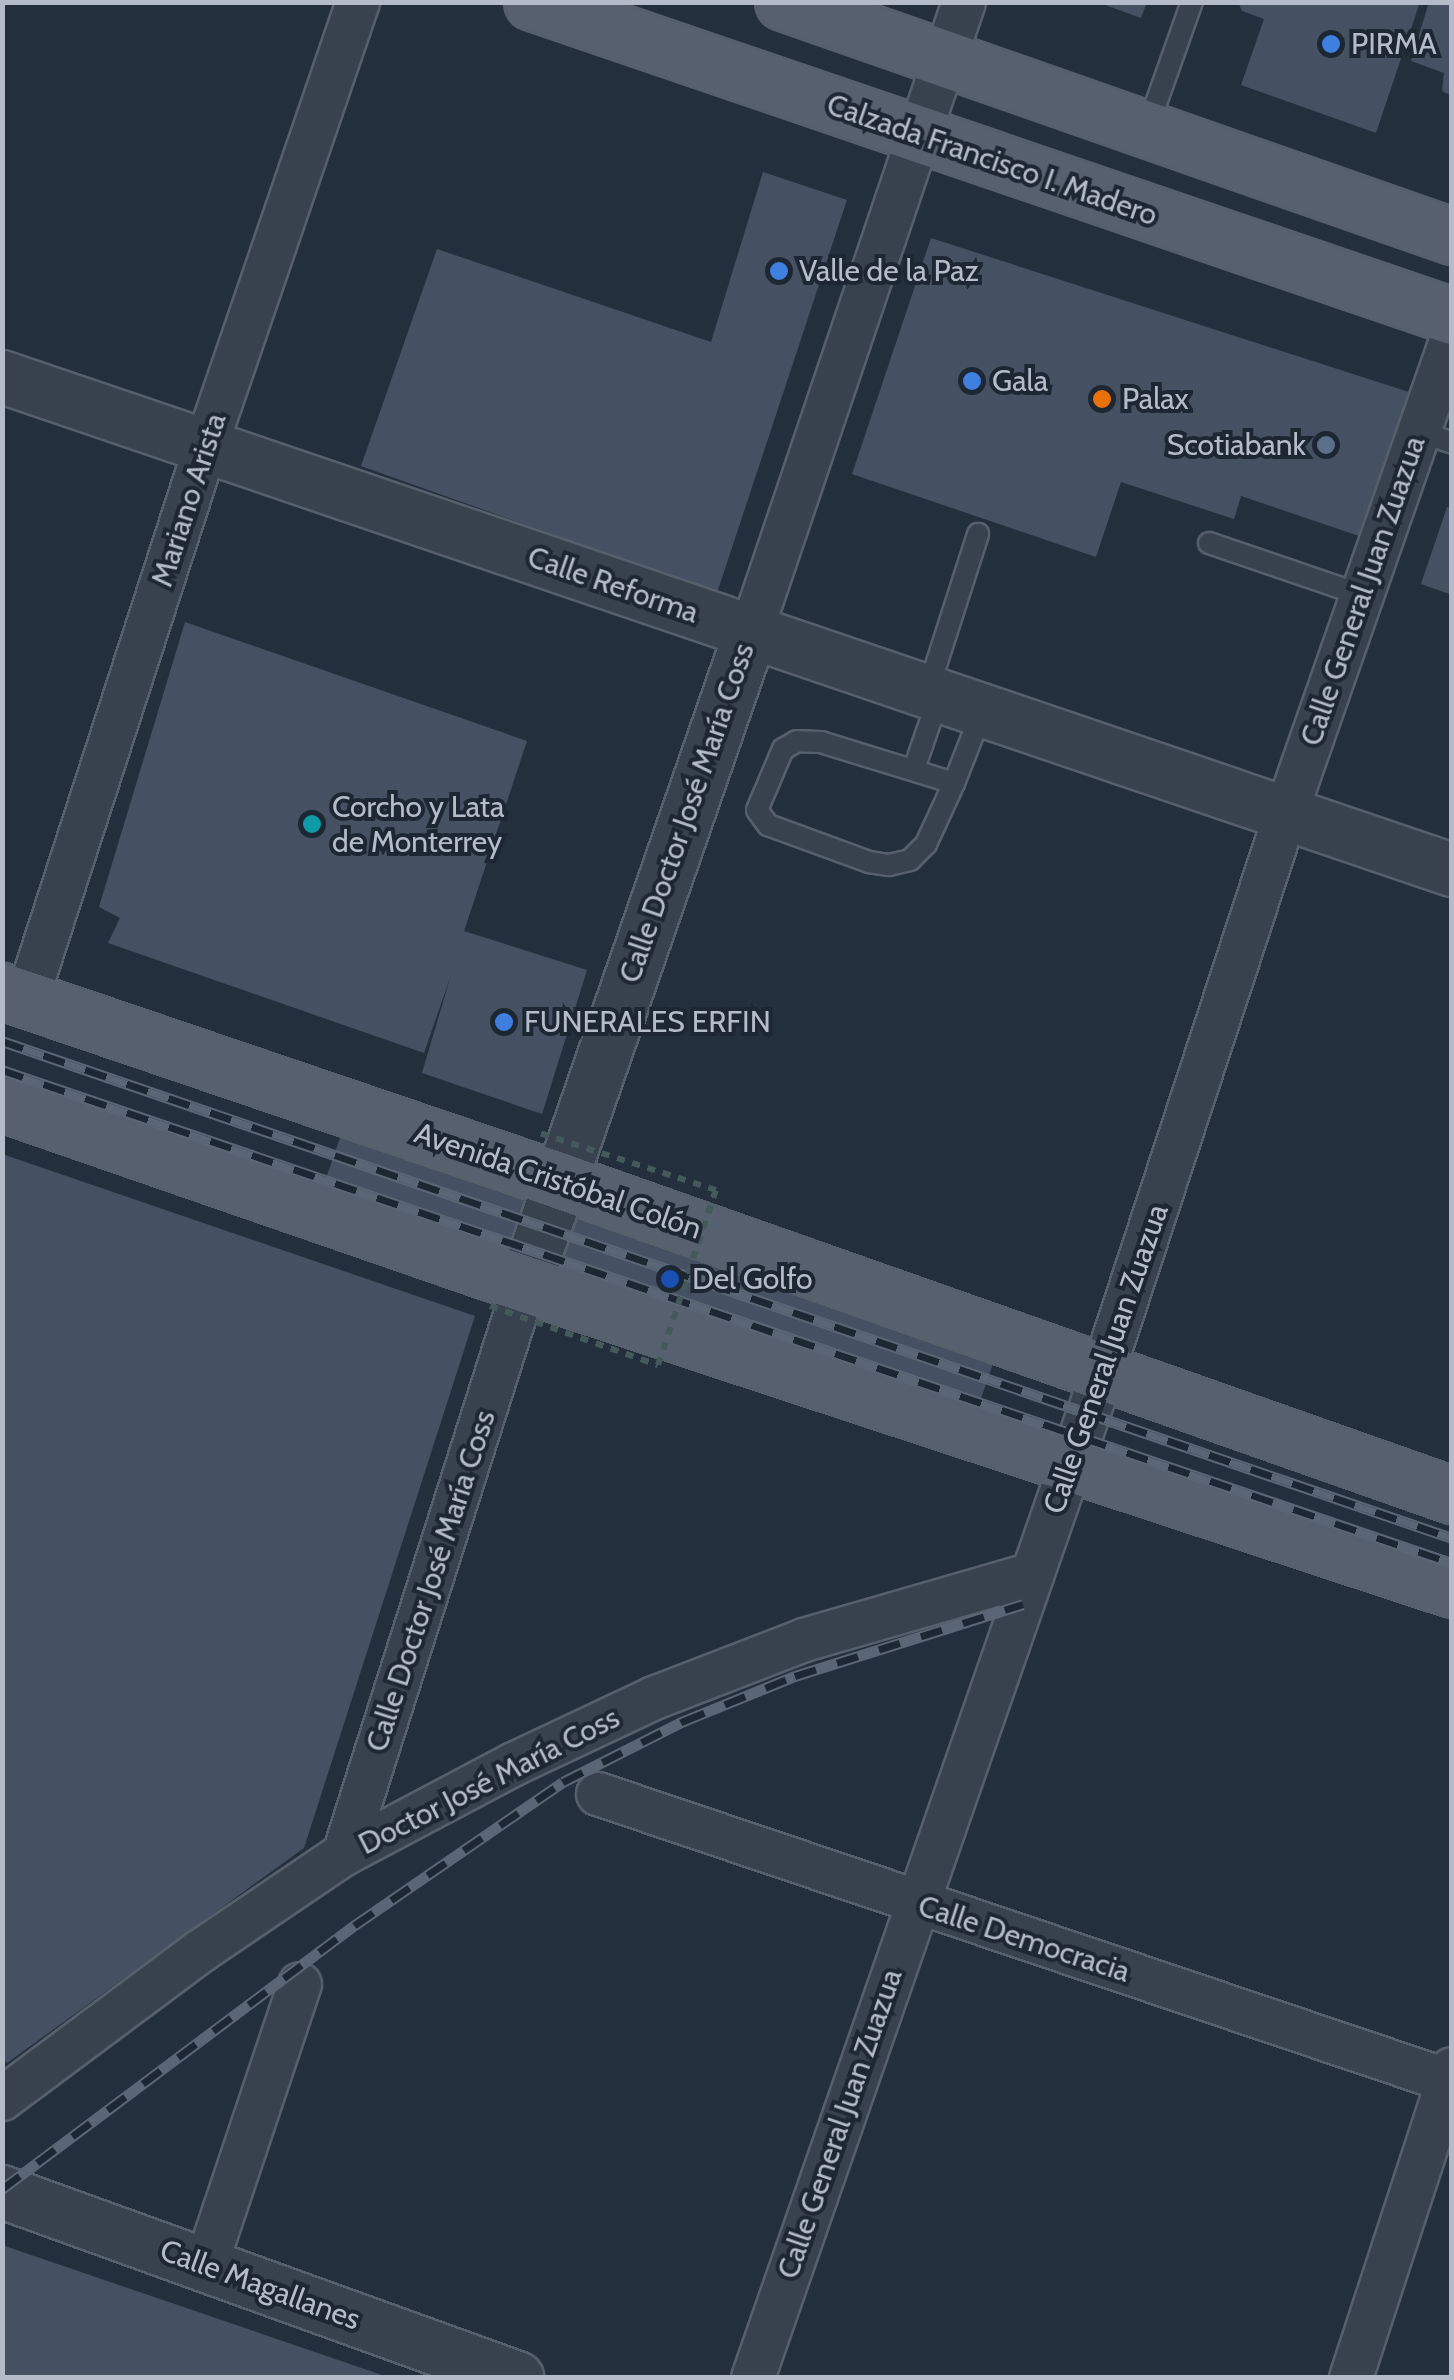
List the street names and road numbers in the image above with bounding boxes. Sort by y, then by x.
street label: Calzada Francisco I. Madero [822,87,1162,233]
street label: Mariano Arista [144,409,234,591]
street label: Calle General Juan Zuazua [1293,432,1433,750]
street label: Calle Reforma [523,539,703,631]
street label: Calle Doctor José María Coss [612,639,762,987]
street label: Avenida Cristóbal Colón [410,1115,706,1247]
street label: Calle General Juan Zuazua [1036,1200,1176,1518]
street label: Calle Doctor José María Coss [359,1406,503,1756]
street label: Doctor José María Coss [353,1700,625,1862]
street label: Calle Democracia [914,1888,1134,1990]
street label: Calle General Juan Zuazua [770,1965,910,2283]
street label: Calle Magallanes [155,2232,365,2338]

